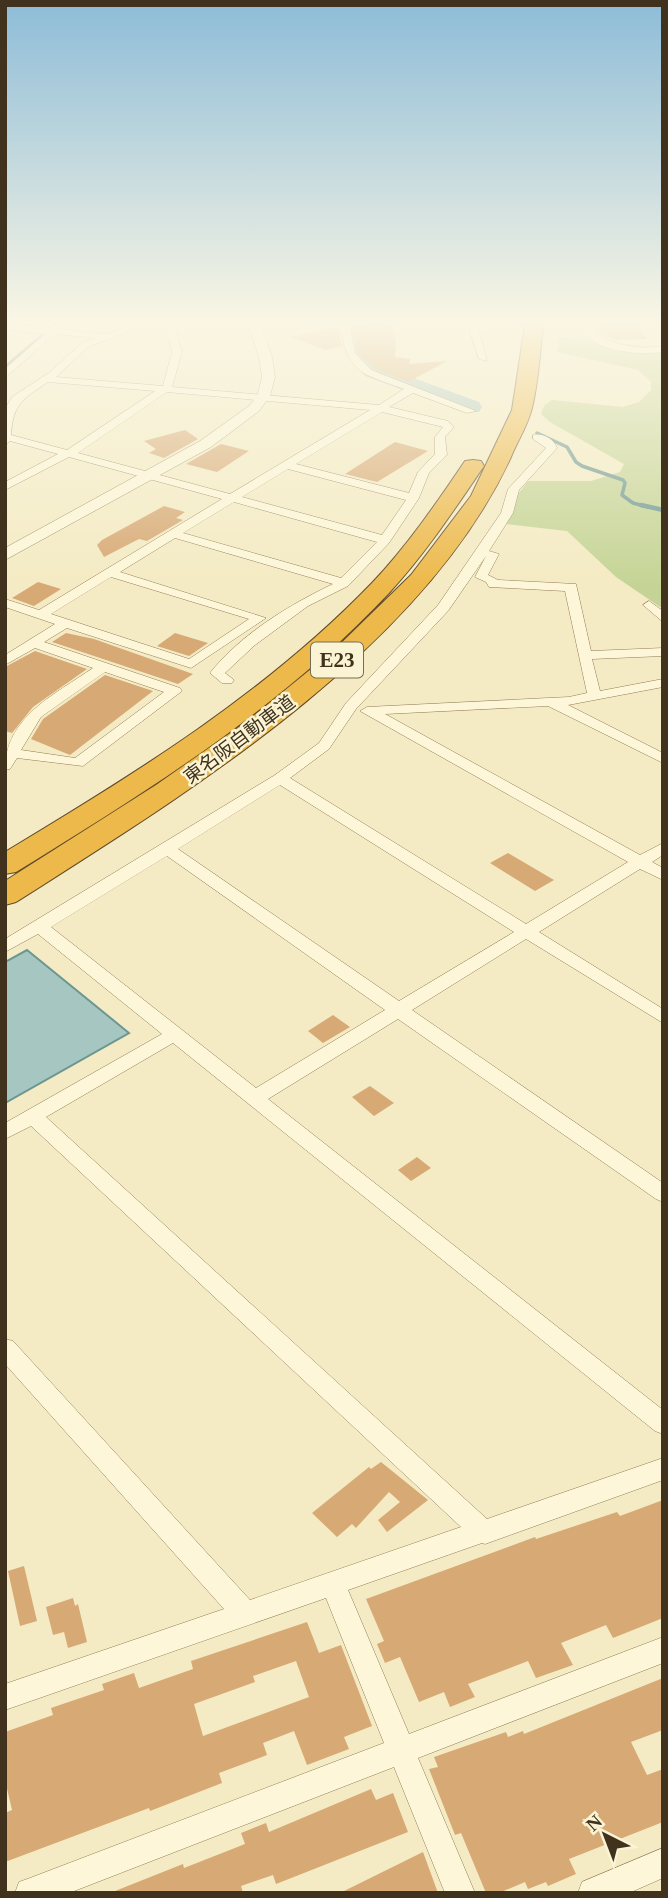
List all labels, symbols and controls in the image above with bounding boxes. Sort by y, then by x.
road number: E23 [311,642,363,678]
street label: 東名阪自動車道 [180,691,299,788]
north arrow [570,1800,640,1870]
text: N [582,1810,606,1835]

